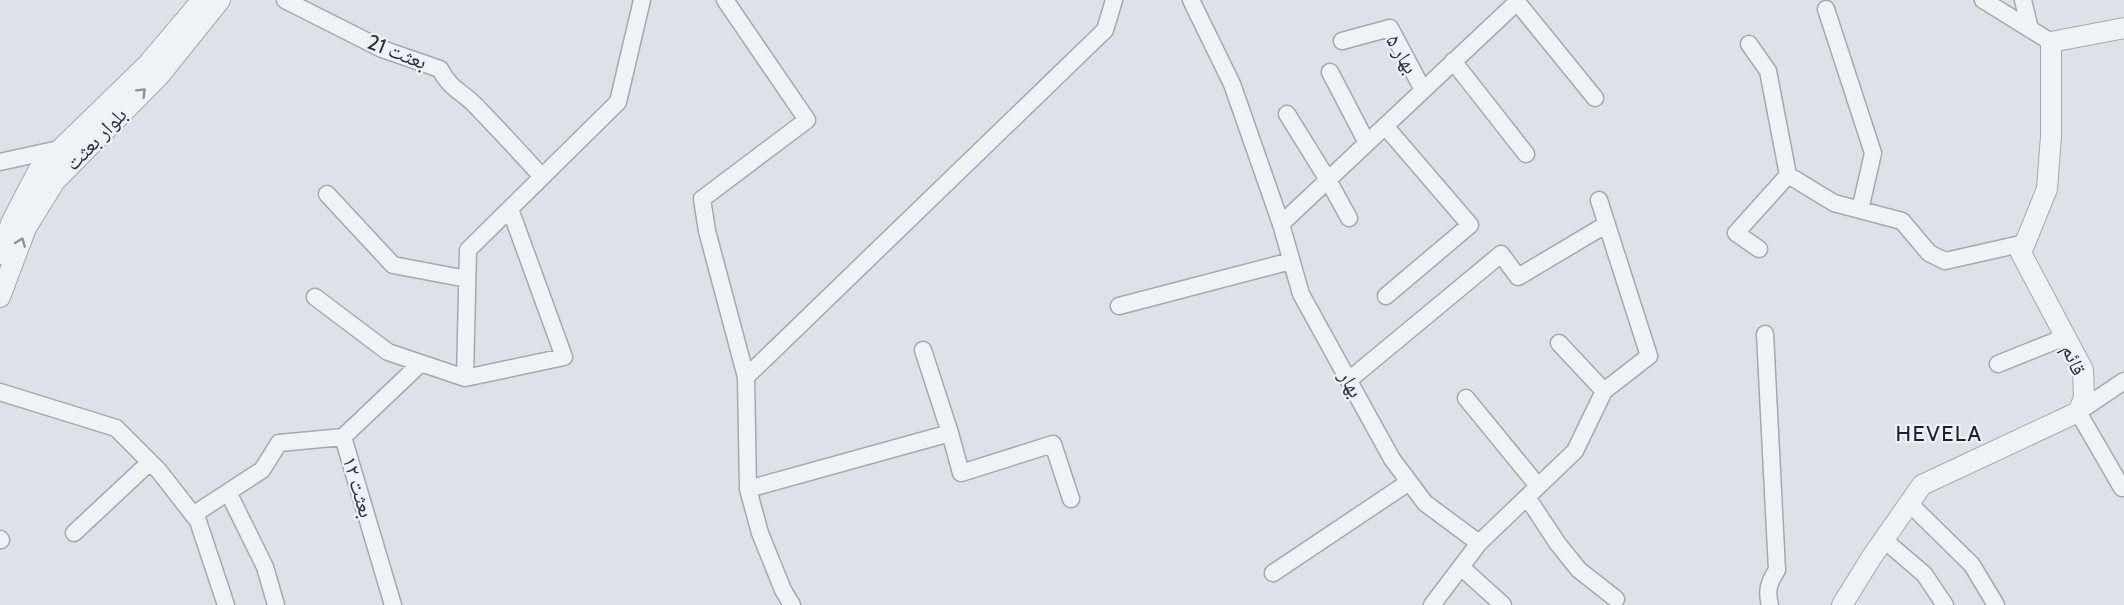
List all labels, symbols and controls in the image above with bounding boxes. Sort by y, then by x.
street label: بعثت 21 [364,29,430,74]
street label: بهار ۵ [1381,30,1424,78]
one-way arrow [135,89,146,100]
street label: بلوار بعثت [60,102,132,175]
one-way arrow [13,238,26,248]
street label: قائم [2055,341,2092,380]
street label: بهار [1333,365,1369,402]
district label: HEVELA [1896,420,1982,447]
street label: بعثت ۱۲ [337,453,380,521]

